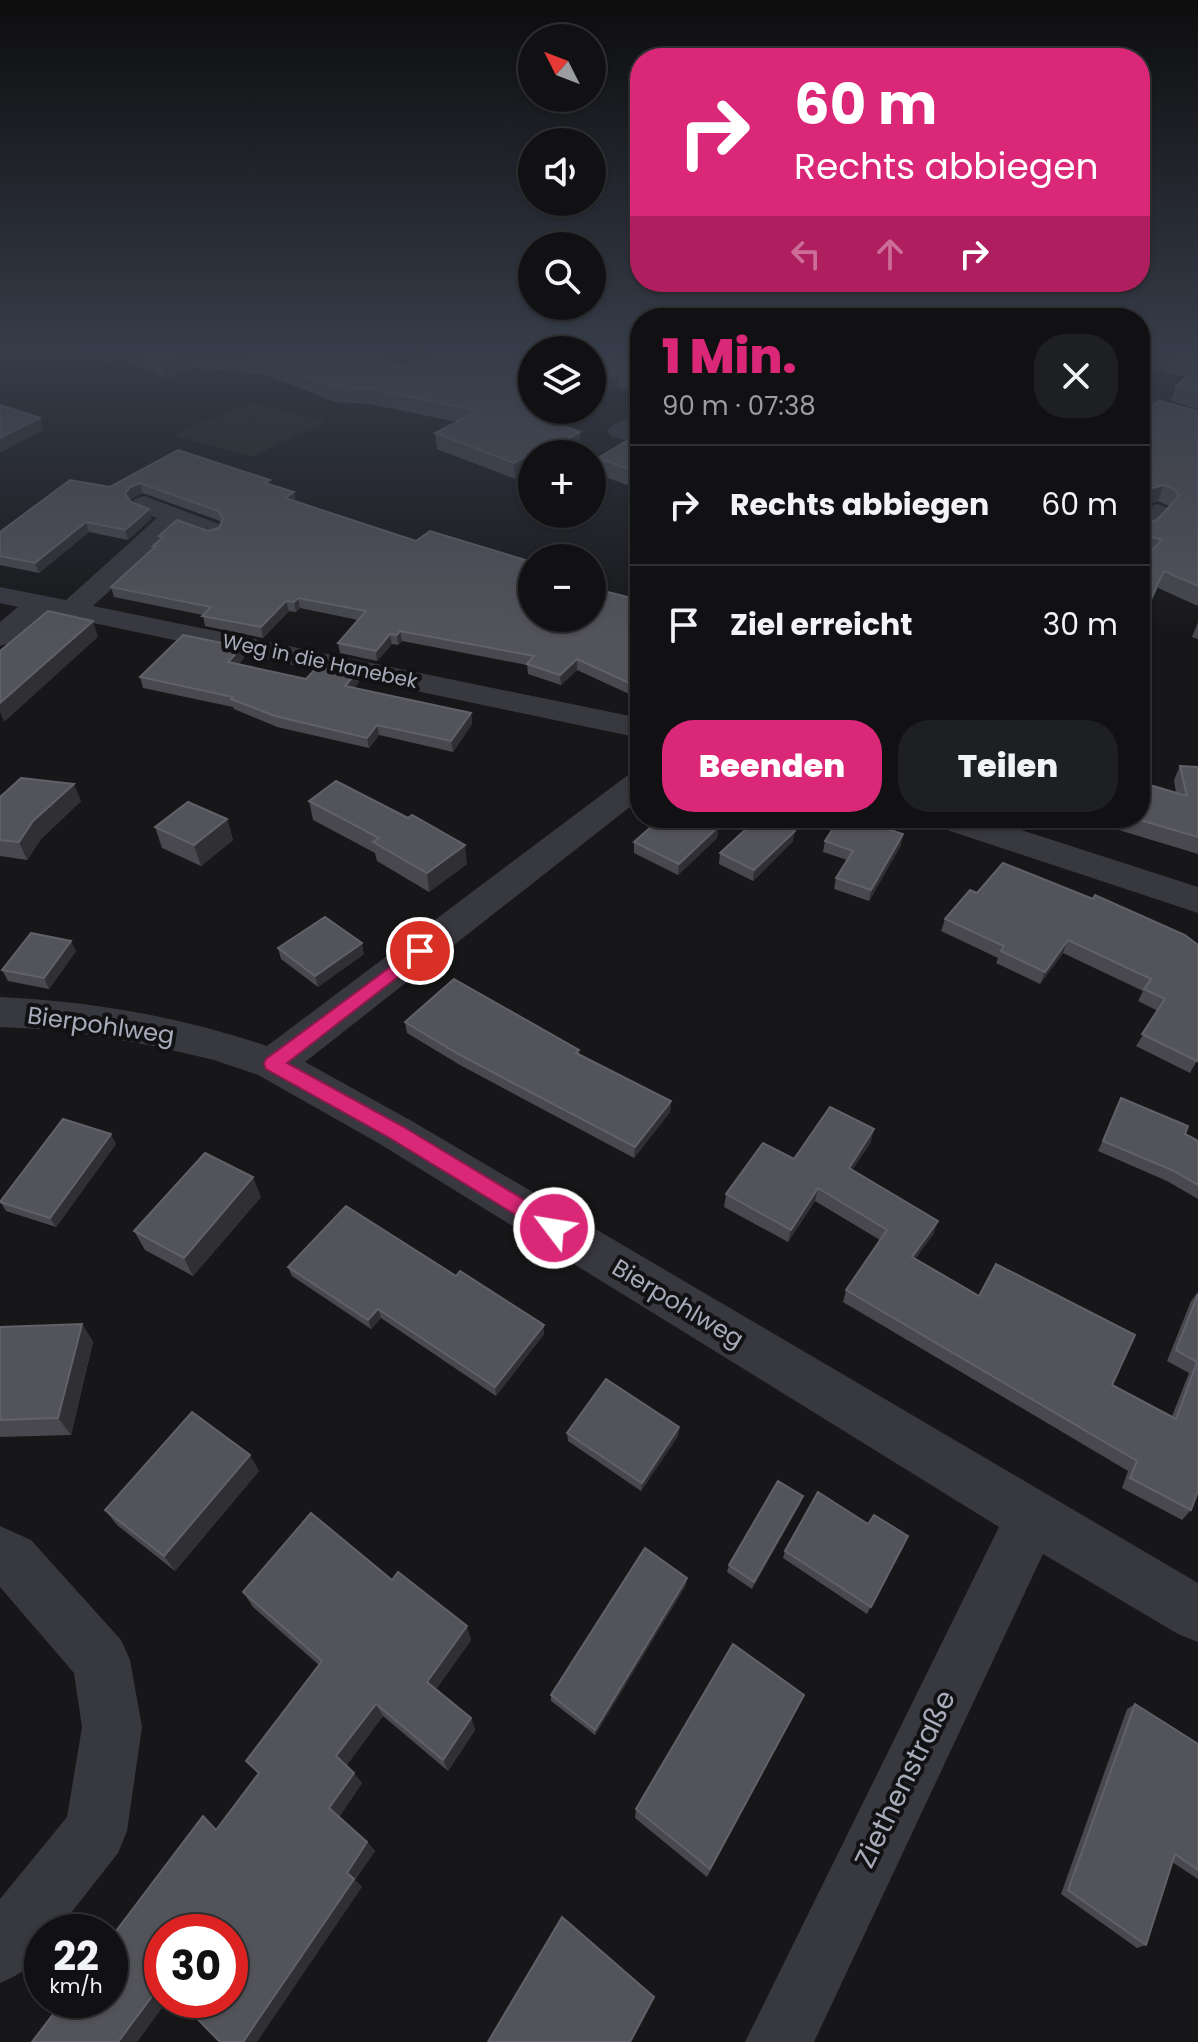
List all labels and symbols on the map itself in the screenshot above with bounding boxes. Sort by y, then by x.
north arrow [518,24,606,112]
street label: Weg in die Hanebek [220,627,421,696]
pin [386,917,454,985]
street label: Bierpohlweg [25,998,177,1052]
position arrow [512,1186,596,1270]
street label: Bierpohlweg [606,1251,750,1355]
street label: Ziethenstraße [845,1684,965,1874]
speed limit sign: 30 [144,1914,248,2018]

